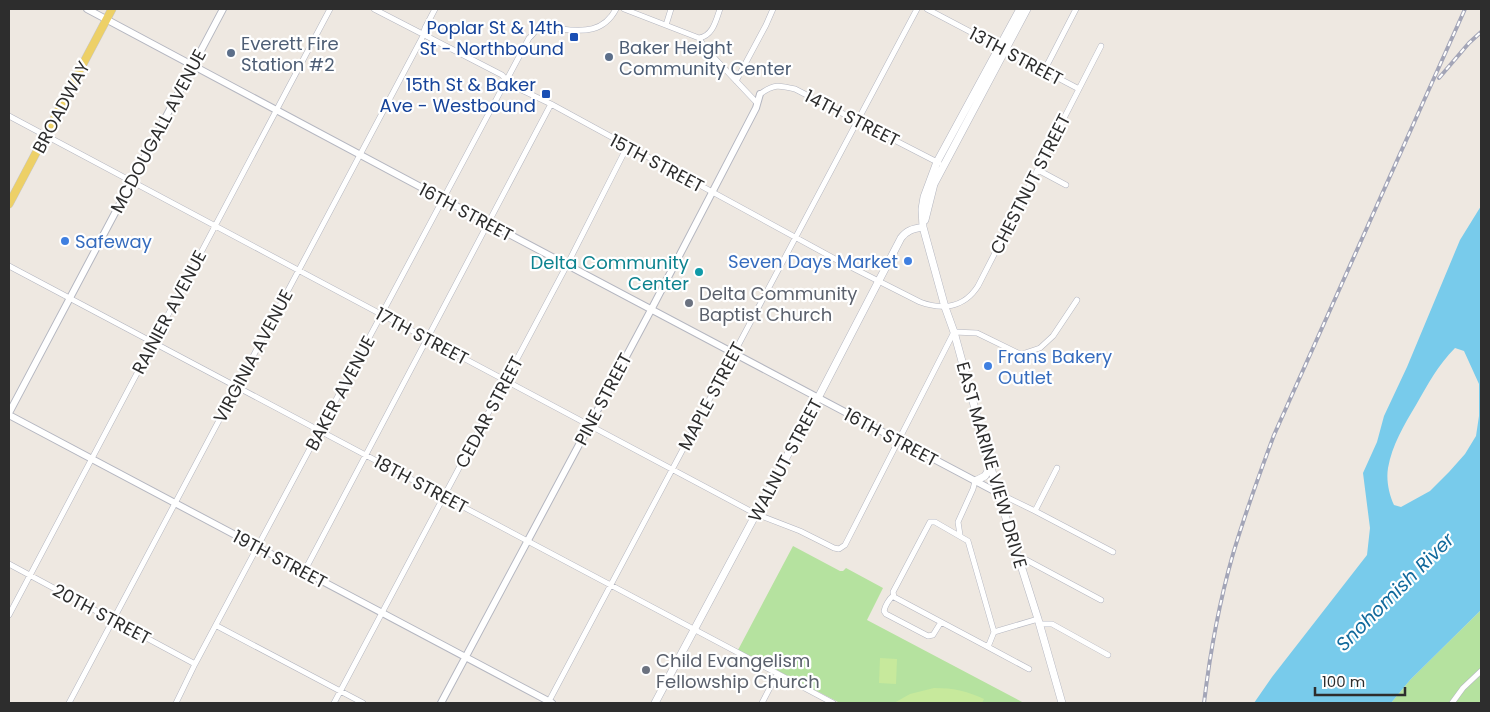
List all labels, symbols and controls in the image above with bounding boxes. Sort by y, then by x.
place label: Poplar St & 14th St - Northbound [419,15,564,61]
street label: 13TH STREET [965,21,1067,91]
place label: Everett Fire Station #2 [241,31,339,77]
marker: Poplar St & 14th St - Northbound [568,31,580,43]
place label: Baker Height Community Center [619,35,792,81]
street label: MCDOUGALL AVENUE [104,45,212,217]
marker: Everett Fire Station #2 [225,47,237,59]
marker: Baker Height Community Center [603,51,615,63]
street label: BROADWAY [26,56,96,158]
place label: 15th St & Baker Ave - Westbound [380,72,536,118]
street label: 14TH STREET [800,83,904,153]
marker: 15th St & Baker Ave - Westbound [540,88,552,100]
street label: CHESTNUT STREET [984,109,1076,259]
street label: 15TH STREET [605,128,709,198]
street label: 16TH STREET [414,177,518,247]
place label: Safeway [75,229,152,254]
marker: Safeway [59,235,71,247]
street label: RAINIER AVENUE [126,246,212,378]
place label: Seven Days Market [728,249,898,274]
place label: Delta Community Center [531,250,689,296]
marker: Seven Days Market [902,255,914,267]
marker: Delta Community Center [693,266,705,278]
place label: Delta Community Baptist Church [699,281,858,327]
street label: VIRGINIA AVENUE [207,285,299,427]
marker: Delta Community Baptist Church [683,297,695,309]
street label: 17TH STREET [371,301,473,371]
street label: BAKER AVENUE [299,331,381,455]
street label: MAPLE STREET [672,337,750,455]
place label: Frans Bakery Outlet [998,344,1112,390]
street label: PINE STREET [568,348,638,449]
street label: CEDAR STREET [449,352,529,472]
street label: EAST MARINE VIEW DRIVE [951,359,1033,571]
marker: Frans Bakery Outlet [982,360,994,372]
street label: WALNUT STREET [742,394,828,526]
street label: 16TH STREET [839,402,943,472]
street label: 18TH STREET [369,449,473,519]
street label: 19TH STREET [228,524,332,594]
water label: Snohomish River [1330,526,1461,657]
street label: 20TH STREET [48,578,156,651]
place label: Child Evangelism Fellowship Church [656,648,820,694]
marker: Child Evangelism Fellowship Church [640,664,652,676]
scale bar [1315,664,1405,696]
text: 100 m [1322,671,1365,692]

